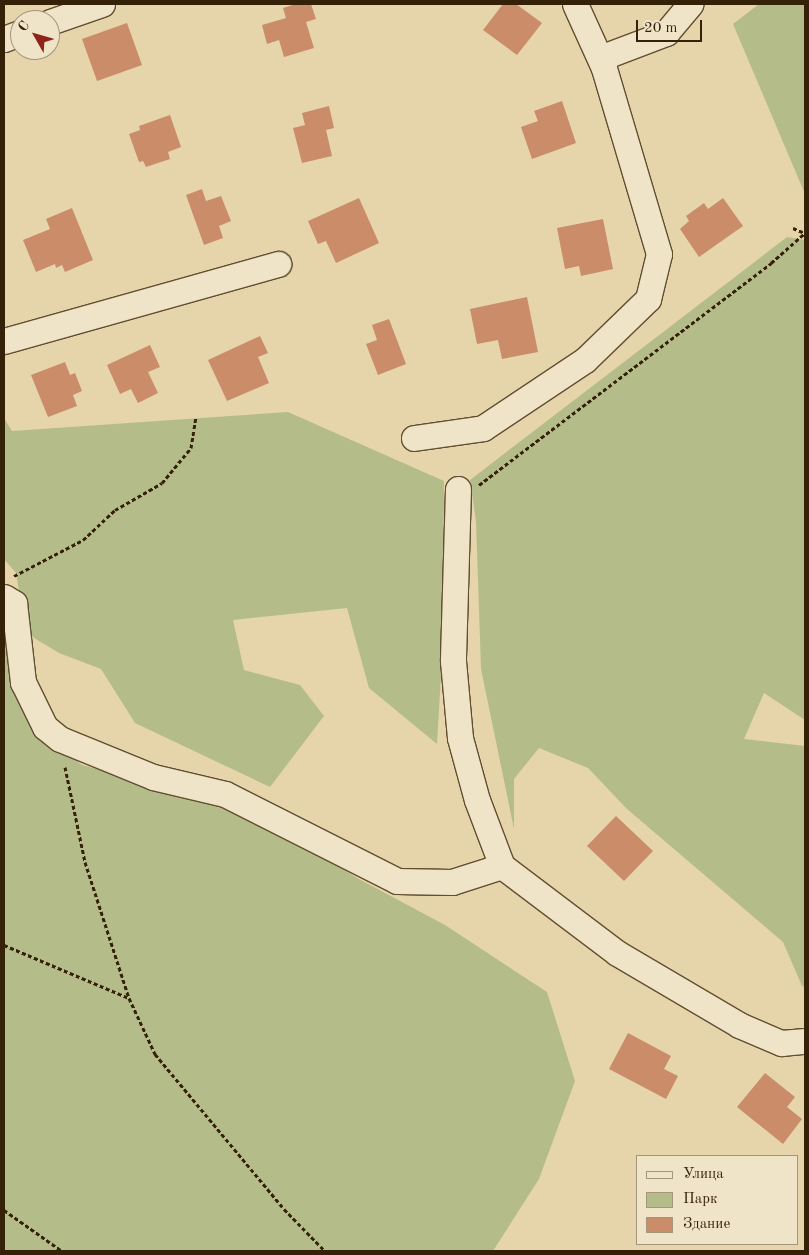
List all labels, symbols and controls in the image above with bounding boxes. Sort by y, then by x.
north arrow [10,10,60,60]
scale bar [639,10,705,42]
text: С [16,18,32,34]
text: 20 m [644,21,678,36]
legend [636,1155,799,1245]
text: Улица [683,1167,724,1182]
text: Парк [683,1192,718,1207]
text: Здание [683,1217,730,1232]

